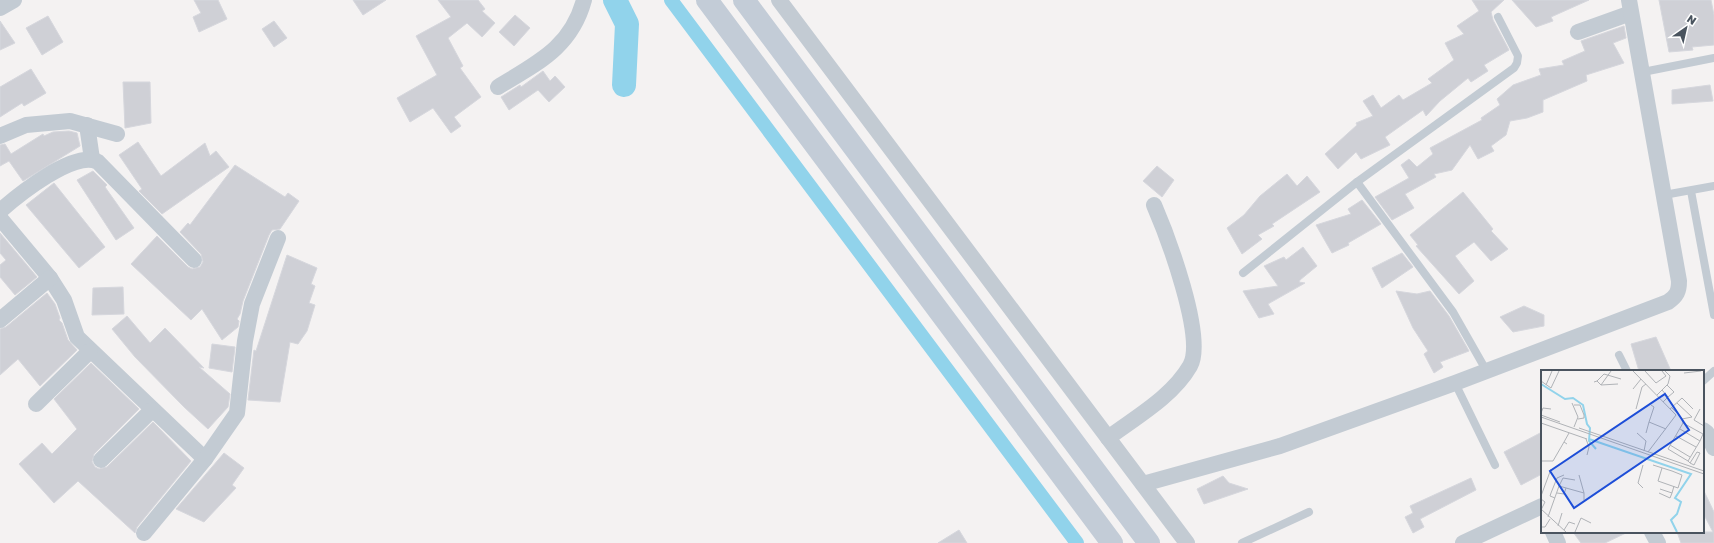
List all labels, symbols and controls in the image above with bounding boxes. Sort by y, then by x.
north arrow [1666,8,1706,48]
text: N [1685,12,1699,27]
inset map [1541,370,1704,533]

